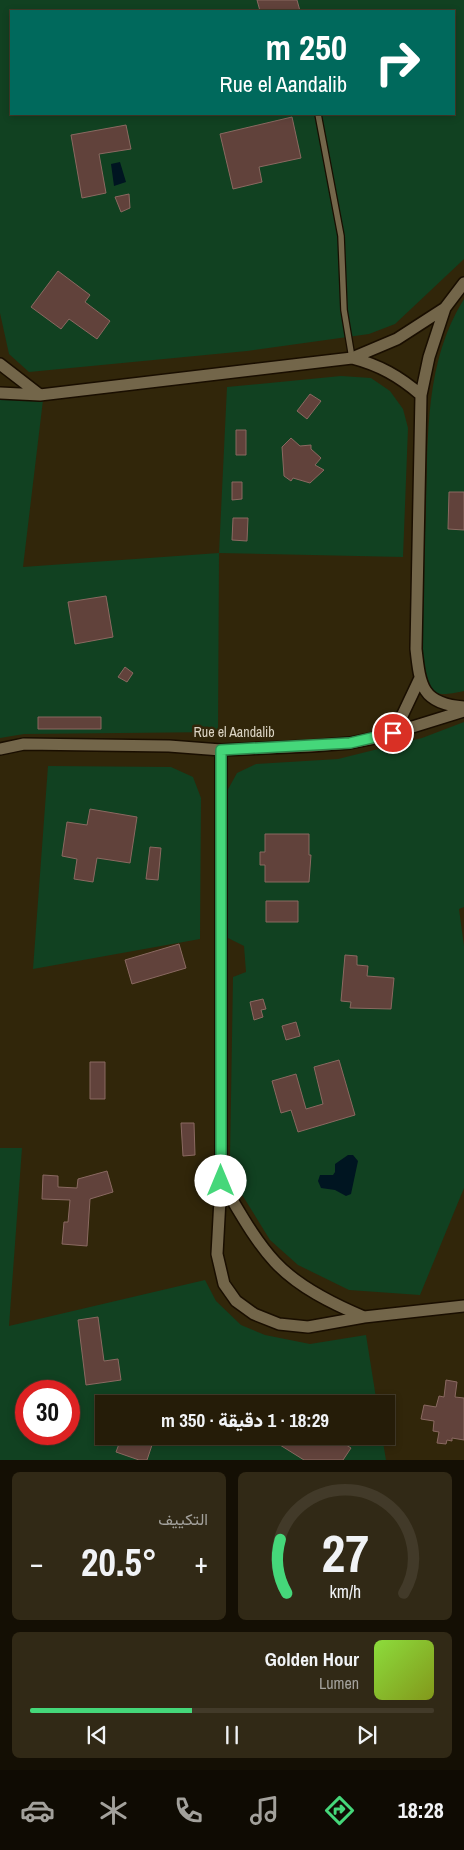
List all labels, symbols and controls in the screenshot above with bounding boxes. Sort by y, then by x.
text: 250 m [266,24,347,71]
icon: right [365,30,430,95]
text: Rue el Aandalib [220,69,347,99]
pin [372,712,414,754]
icon: arrive [379,719,407,747]
street label: Rue el Aandalib [193,723,275,741]
position arrow [194,1154,246,1206]
speed limit sign: 30 [15,1380,80,1445]
text: 18:29 · 1 دقيقة · 350 m [161,1407,329,1433]
text: التكييف [158,1508,208,1530]
text: 27 [321,1518,369,1588]
text: 20.5° [81,1537,157,1588]
text: − [30,1544,43,1582]
text: + [195,1544,208,1582]
text: km/h [329,1580,361,1604]
text: Golden Hour [265,1646,359,1672]
text: Lumen [319,1672,359,1694]
icon: previous [83,1721,111,1749]
icon: pause [218,1721,246,1749]
icon: next [353,1721,381,1749]
icon: car [20,1793,55,1828]
icon: climate [96,1793,131,1828]
icon: phone [171,1793,206,1828]
icon: music [247,1793,282,1828]
icon: directions [322,1793,357,1828]
text: 18:28 [398,1795,444,1825]

